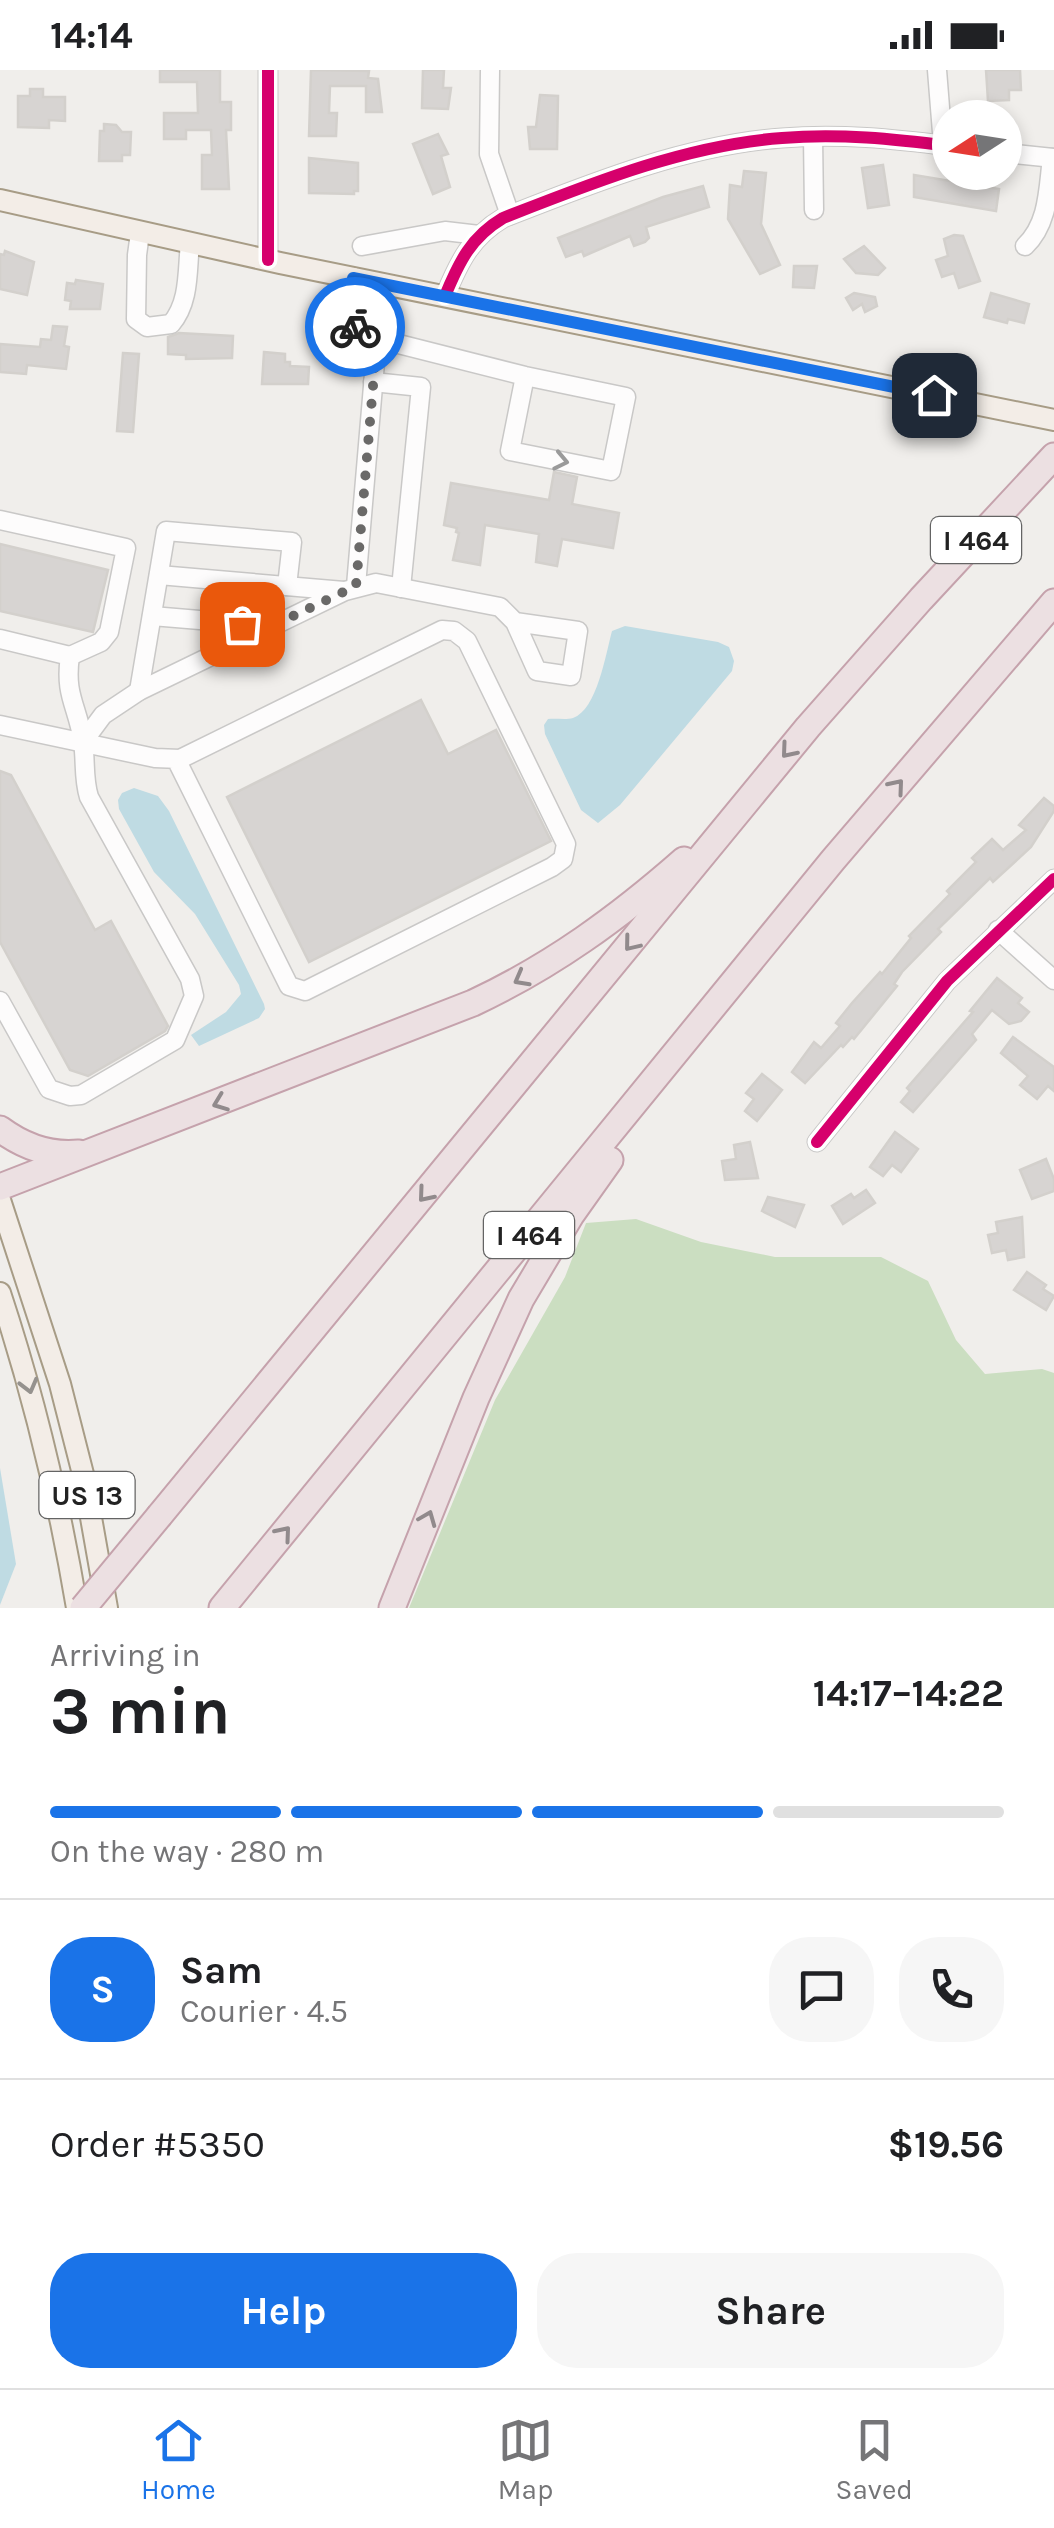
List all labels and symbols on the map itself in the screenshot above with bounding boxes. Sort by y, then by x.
north arrow [932,100,1022,190]
courier [305,277,405,377]
pin [892,353,977,438]
one-way arrow [552,450,569,471]
road number: I 464 [931,517,1021,563]
pin [200,582,285,667]
one-way arrow [782,739,800,757]
one-way arrow [885,780,903,798]
one-way arrow [625,933,643,951]
one-way arrow [514,967,532,987]
one-way arrow [213,1091,230,1111]
one-way arrow [419,1184,437,1202]
road number: I 464 [484,1212,574,1258]
one-way arrow [17,1377,38,1394]
road number: US 13 [39,1472,134,1518]
one-way arrow [417,1510,437,1528]
one-way arrow [272,1526,290,1544]

